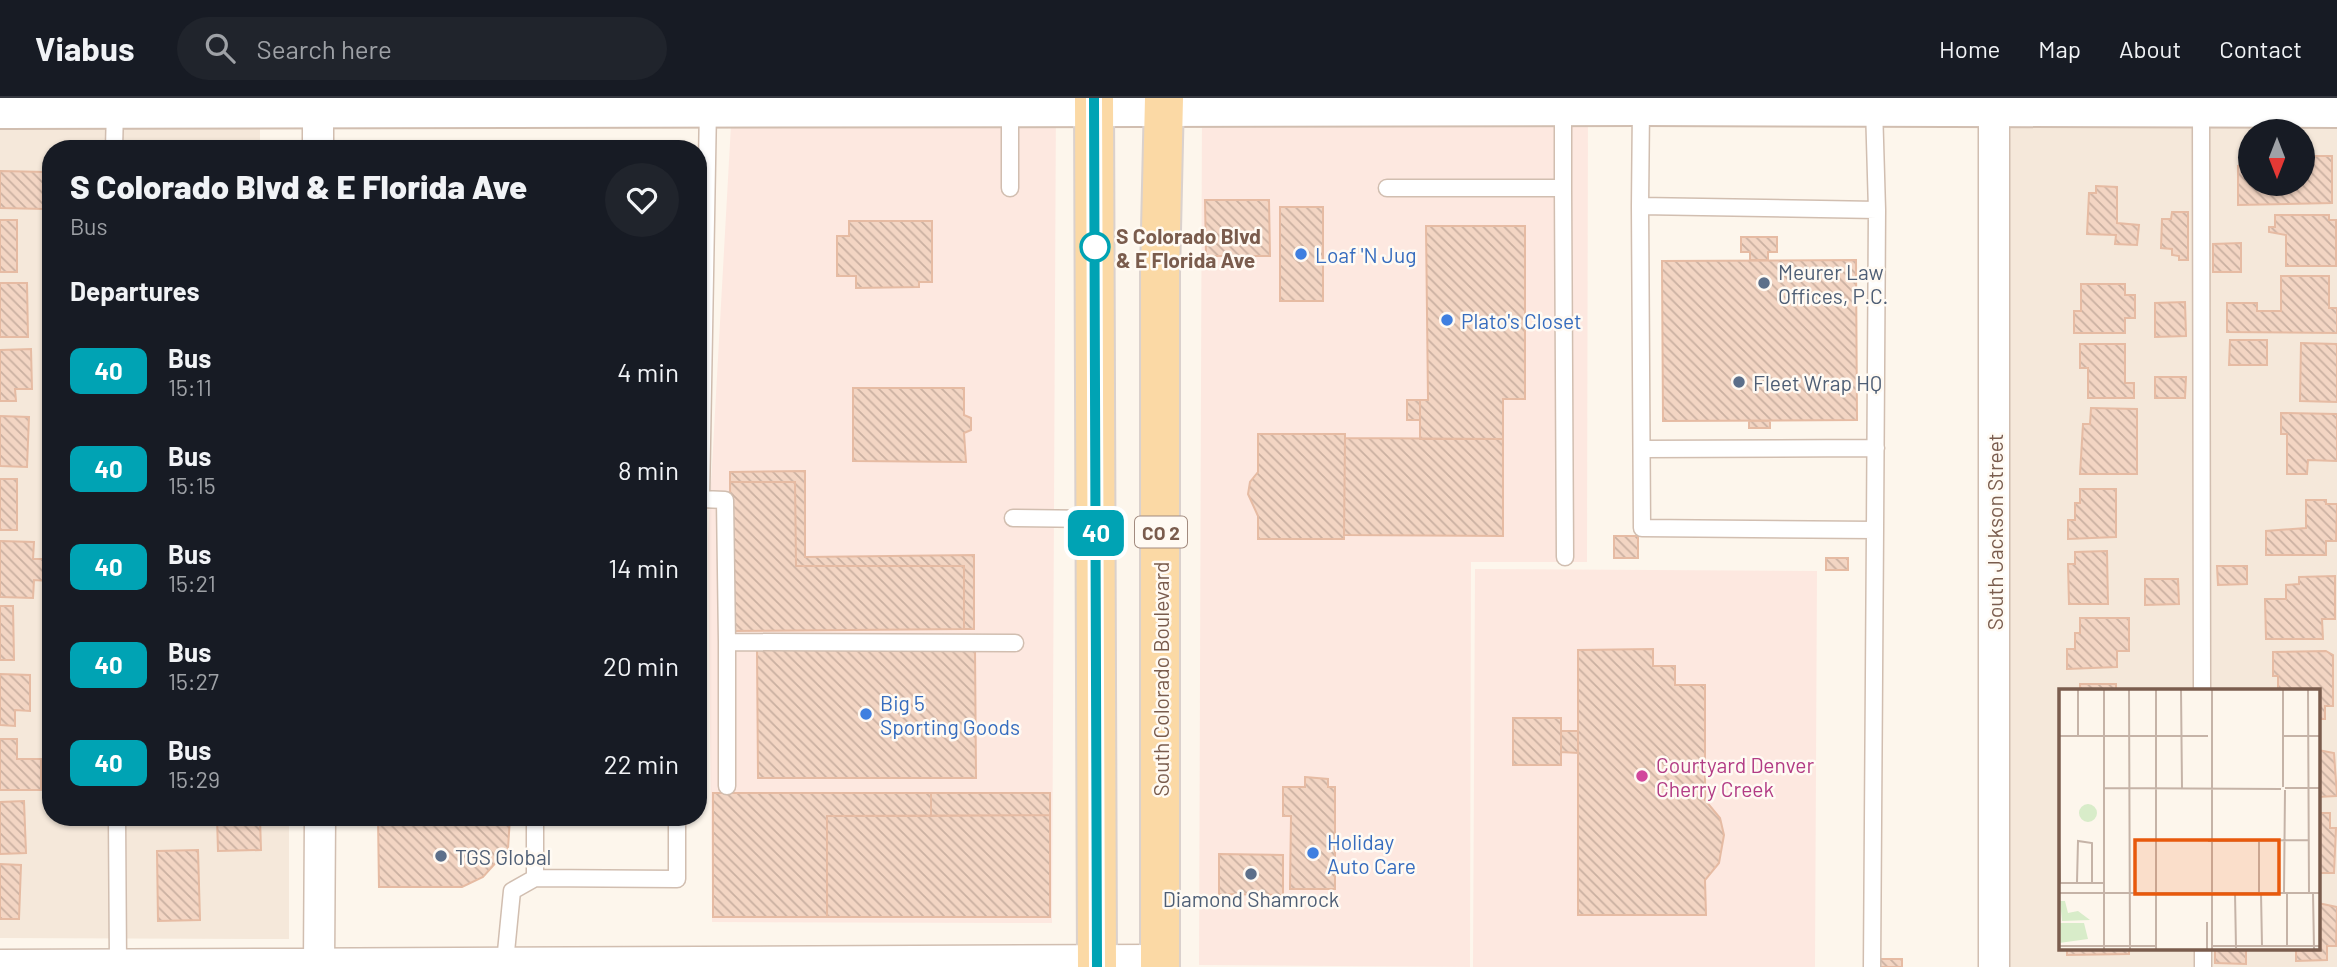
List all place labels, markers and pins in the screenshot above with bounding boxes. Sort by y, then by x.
place label: S Colorado Blvd & E Florida Ave [1116,223,1261,272]
marker: S Colorado Blvd & E Florida Ave [1080,232,1110,262]
place label: Loaf 'N Jug [1315,242,1416,267]
marker: Loaf 'N Jug [1293,246,1309,262]
place label: Meurer Law Offices, P.C. [1778,259,1888,308]
marker: Meurer Law Offices, P.C. [1756,275,1772,291]
place label: Plato's Closet [1461,308,1582,333]
marker: Plato's Closet [1439,312,1455,328]
place label: Fleet Wrap HQ [1753,370,1882,395]
marker: Fleet Wrap HQ [1731,374,1747,390]
place label: Big 5 Sporting Goods [880,690,1020,739]
marker: Big 5 Sporting Goods [858,706,874,722]
place label: Courtyard Denver Cherry Creek [1656,752,1815,801]
marker: Courtyard Denver Cherry Creek [1634,768,1650,784]
place label: Holiday Auto Care [1327,829,1416,878]
place label: TGS Global [455,844,551,869]
marker: Holiday Auto Care [1305,845,1321,861]
marker: TGS Global [433,848,449,864]
marker: Diamond Shamrock [1243,866,1259,882]
place label: Diamond Shamrock [1163,886,1339,911]

